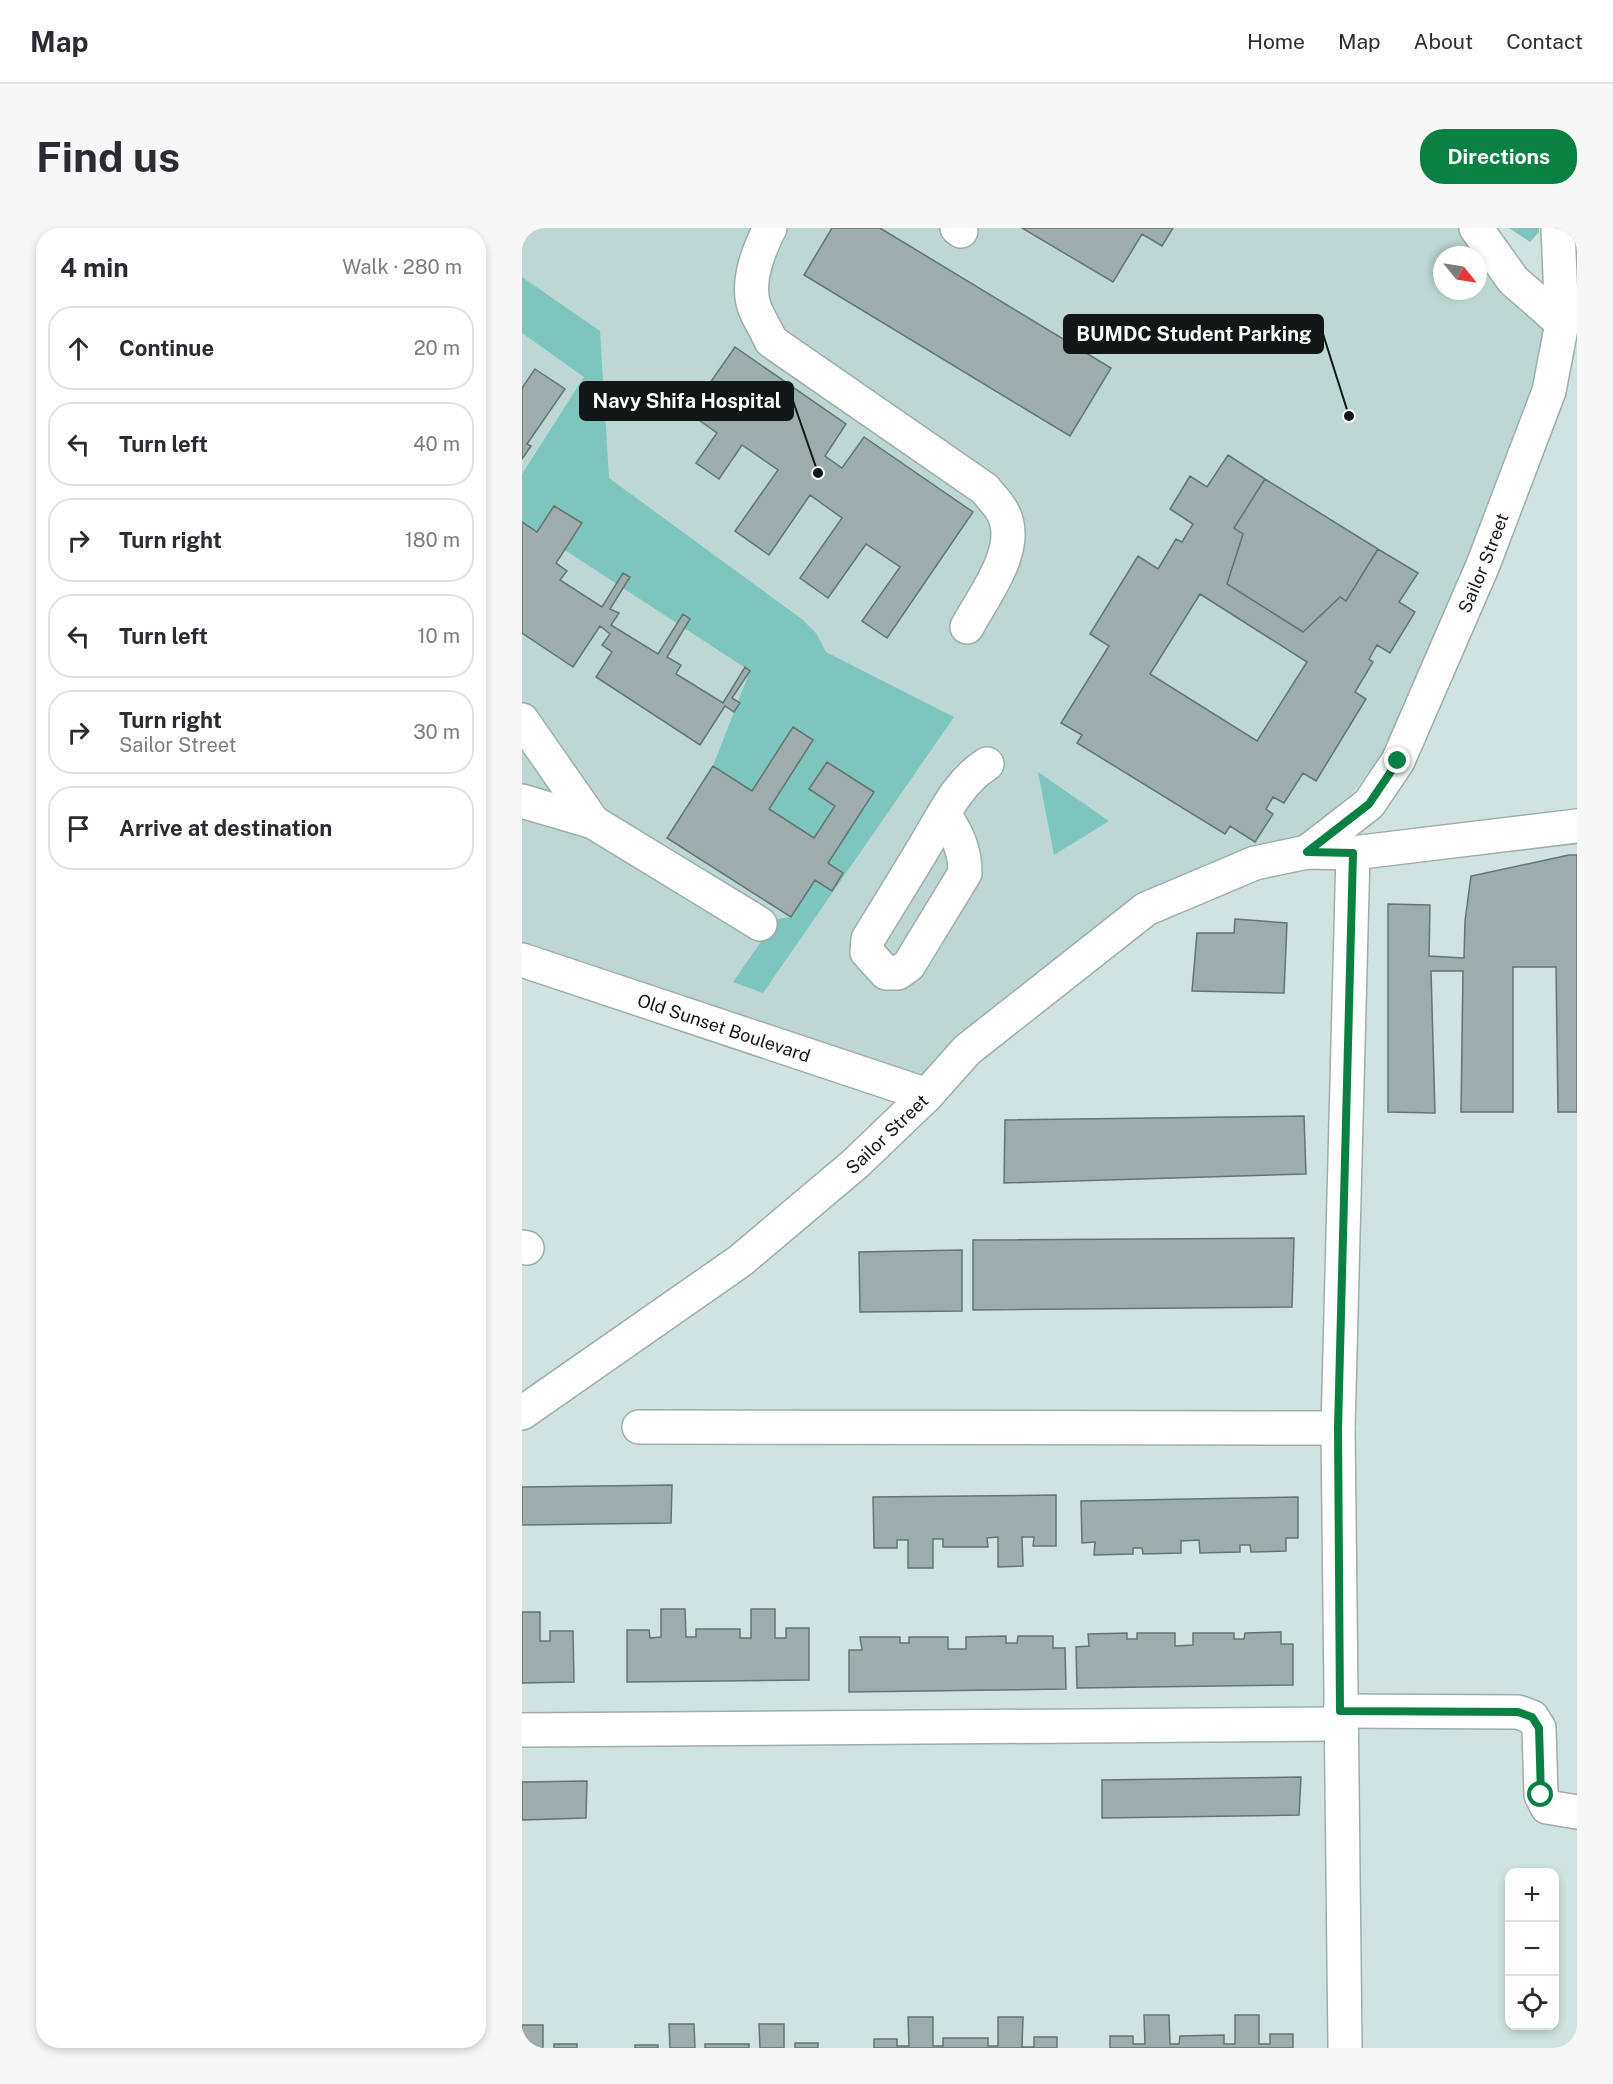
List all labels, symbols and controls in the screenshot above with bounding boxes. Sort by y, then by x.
text: Map [30,25,89,58]
text: Home [1247,29,1305,54]
text: Map [1338,29,1381,54]
text: About [1414,29,1473,54]
text: Contact [1506,29,1583,54]
button: Directions [1420,129,1577,184]
text: Find us [36,132,180,181]
north arrow [1433,246,1487,300]
text: 4 min [60,252,129,283]
text: Walk · 280 m [342,255,462,279]
callout: BUMDC Student Parking [1064,315,1323,353]
text: BUMDC Student Parking [1076,322,1312,346]
icon: ahead [62,332,95,365]
text: Continue [119,335,214,361]
text: 20 m [414,336,460,360]
callout: Navy Shifa Hospital [580,382,793,420]
text: Navy Shifa Hospital [593,389,781,413]
icon: left [62,428,95,461]
text: Turn left [119,431,208,457]
text: 40 m [413,432,460,456]
street label: Sailor Street [1453,510,1512,616]
icon: right [62,524,95,557]
text: Turn right [119,527,222,553]
text: 180 m [405,528,460,552]
icon: left [62,620,95,653]
text: Turn left [119,623,208,649]
text: 10 m [417,624,460,648]
text: Turn right [119,707,222,733]
icon: right [62,716,95,749]
text: 30 m [413,720,460,744]
text: Sailor Street [119,733,236,757]
route end [1384,747,1410,773]
icon: arrive [62,812,95,845]
text: Arrive at destination [119,815,332,841]
street label: Old Sunset Boulevard [635,989,813,1066]
street label: Sailor Street [841,1090,932,1178]
route start [1527,1781,1553,1807]
map controls [1505,1868,1559,2030]
button: + [1505,1868,1559,1922]
button: − [1505,1922,1559,1976]
button: locate [1505,1976,1559,2030]

